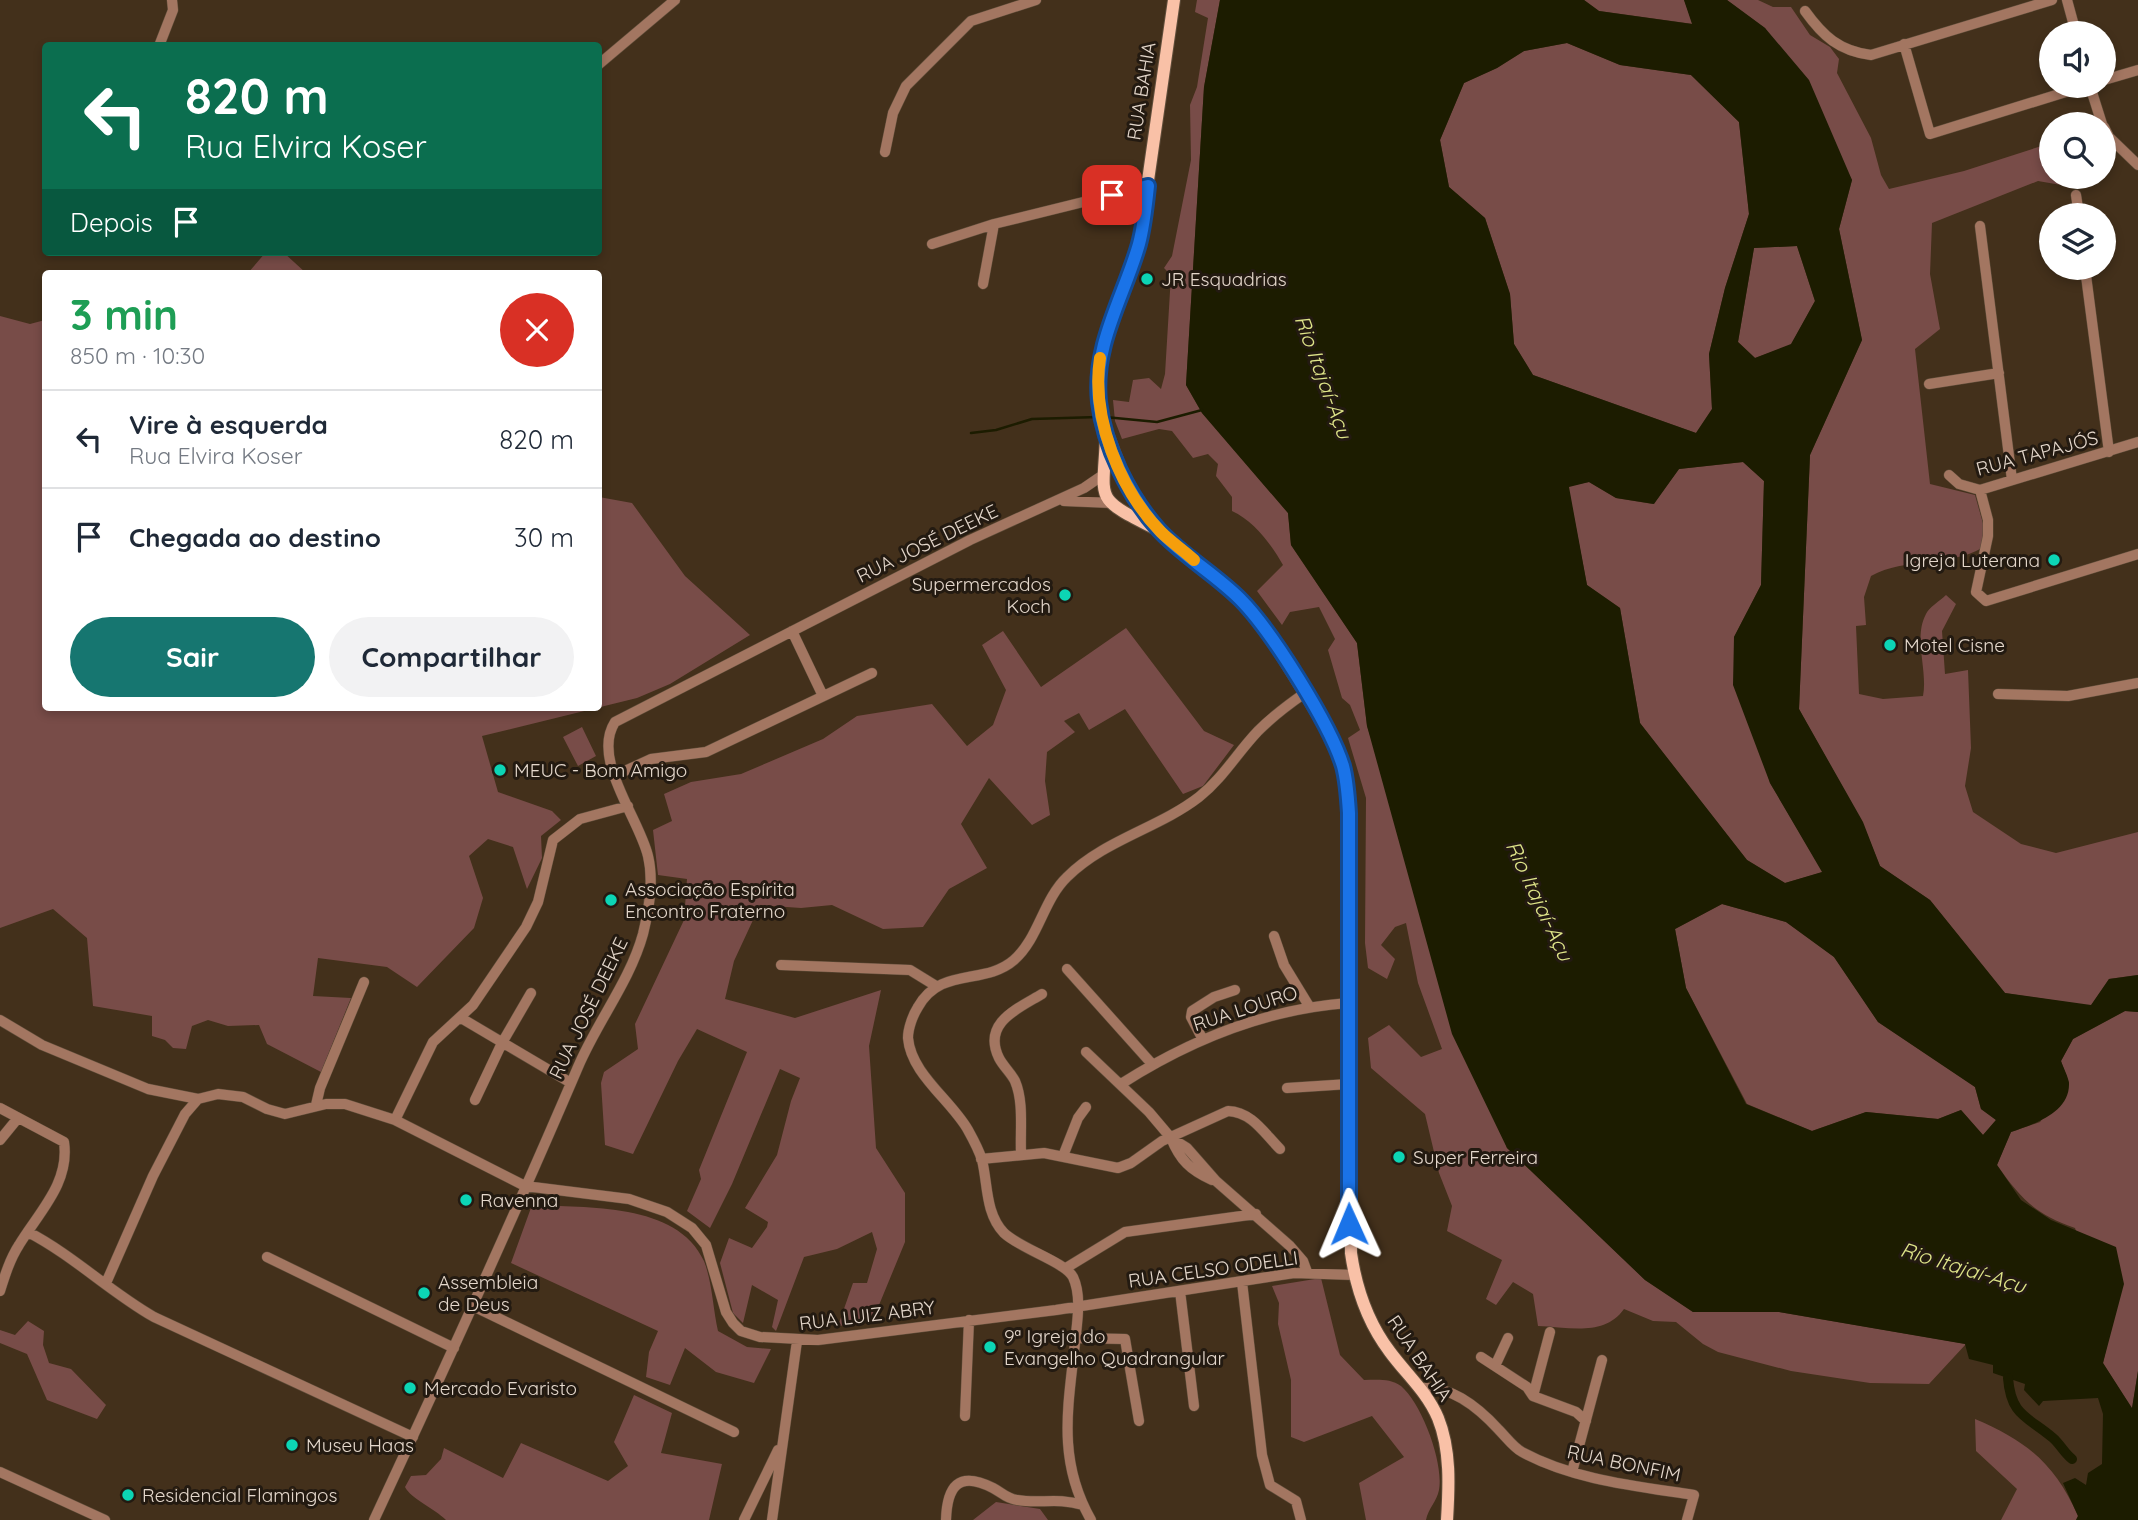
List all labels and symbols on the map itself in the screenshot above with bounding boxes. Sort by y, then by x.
street label: RUA BAHIA [1121,40,1161,142]
pin [1082,165,1142,225]
place label: JR Esquadrias [1161,267,1287,291]
marker: JR Esquadrias [1139,271,1155,287]
water label: Rio Itajaí-Açu [1290,311,1359,443]
street label: RUA TAPAJÓS [1973,425,2101,481]
street label: RUA JOSÉ DEEKE [852,498,1002,588]
place label: Igreja Luterana [1905,548,2040,572]
marker: Igreja Luterana [2046,552,2062,568]
place label: Supermercados Koch [912,572,1051,618]
marker: Supermercados Koch [1057,587,1073,603]
place label: Motel Cisne [1904,633,2005,657]
marker: Motel Cisne [1882,637,1898,653]
place label: MEUC - Bom Amigo [514,758,687,782]
marker: MEUC - Bom Amigo [492,762,508,778]
water label: Rio Itajaí-Açu [1501,836,1580,966]
place label: Associação Espírita Encontro Fraterno [625,877,795,923]
marker: Associação Espírita Encontro Fraterno [603,892,619,908]
street label: RUA JOSÉ DEEKE [543,933,633,1083]
street label: RUA LOURO [1190,980,1300,1036]
place label: Super Ferreira [1413,1145,1538,1169]
marker: Super Ferreira [1391,1149,1407,1165]
position arrow [1312,1187,1386,1261]
place label: Ravenna [480,1188,558,1212]
marker: Ravenna [458,1192,474,1208]
water label: Rio Itajaí-Açu [1898,1236,2030,1299]
street label: RUA CELSO ODELLI [1127,1245,1299,1293]
place label: Assembleia de Deus [438,1270,538,1316]
marker: Assembleia de Deus [416,1285,432,1301]
street label: RUA LUIZ ABRY [798,1295,937,1335]
street label: RUA BAHIA [1382,1310,1458,1406]
place label: 9ª Igreja do Evangelho Quadrangular [1004,1324,1226,1370]
marker: 9ª Igreja do Evangelho Quadrangular [982,1339,998,1355]
place label: Mercado Evaristo [424,1376,577,1400]
marker: Mercado Evaristo [402,1380,418,1396]
place label: Museu Haas [306,1433,414,1457]
marker: Museu Haas [284,1437,300,1453]
street label: RUA BONFIM [1565,1439,1683,1487]
place label: Residencial Flamingos [142,1483,338,1507]
marker: Residencial Flamingos [120,1487,136,1503]

